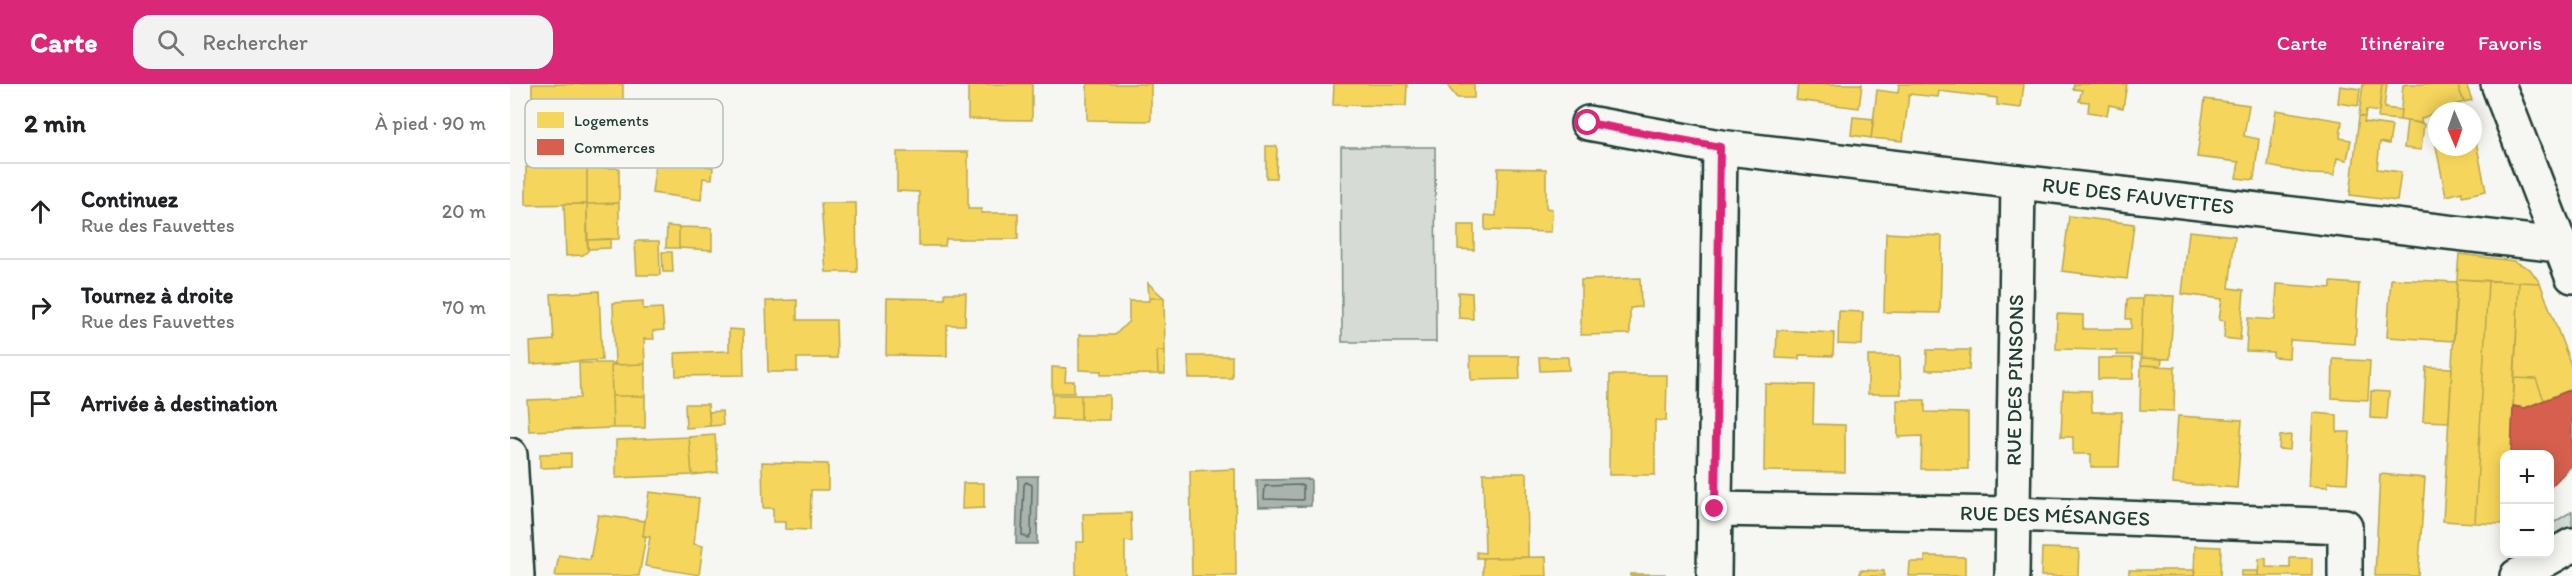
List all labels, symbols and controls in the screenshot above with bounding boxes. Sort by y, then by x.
search box [133,15,553,69]
text: Carte [30,25,97,59]
icon: search [154,26,187,59]
text: Rechercher [202,29,308,56]
text: Carte [2277,30,2327,55]
text: Itinéraire [2360,30,2445,55]
text: Favoris [2478,30,2542,55]
legend [525,99,723,168]
north arrow [2428,102,2482,156]
text: 2 min [24,107,86,139]
route start [1574,109,1600,135]
text: À pied · 90 m [375,111,486,135]
text: Logements [574,111,649,130]
text: Commerces [574,138,655,157]
street label: RUE DES FAUVETTES [2041,172,2236,219]
text: Continuez [81,186,178,213]
icon: ahead [24,195,57,228]
text: 20 m [442,199,486,223]
text: Rue des Fauvettes [81,213,235,237]
text: Tournez à droite [81,282,233,309]
icon: right [24,291,57,324]
street label: RUE DES PINSONS [2001,294,2028,466]
text: 70 m [442,295,486,319]
text: Rue des Fauvettes [81,309,235,333]
icon: arrive [24,387,57,420]
text: Arrivée à destination [81,390,277,417]
map controls [2500,450,2554,558]
button: + [2500,450,2554,504]
route end [1701,495,1727,521]
street label: RUE DES MÉSANGES [1960,500,2150,531]
button: − [2500,504,2554,558]

